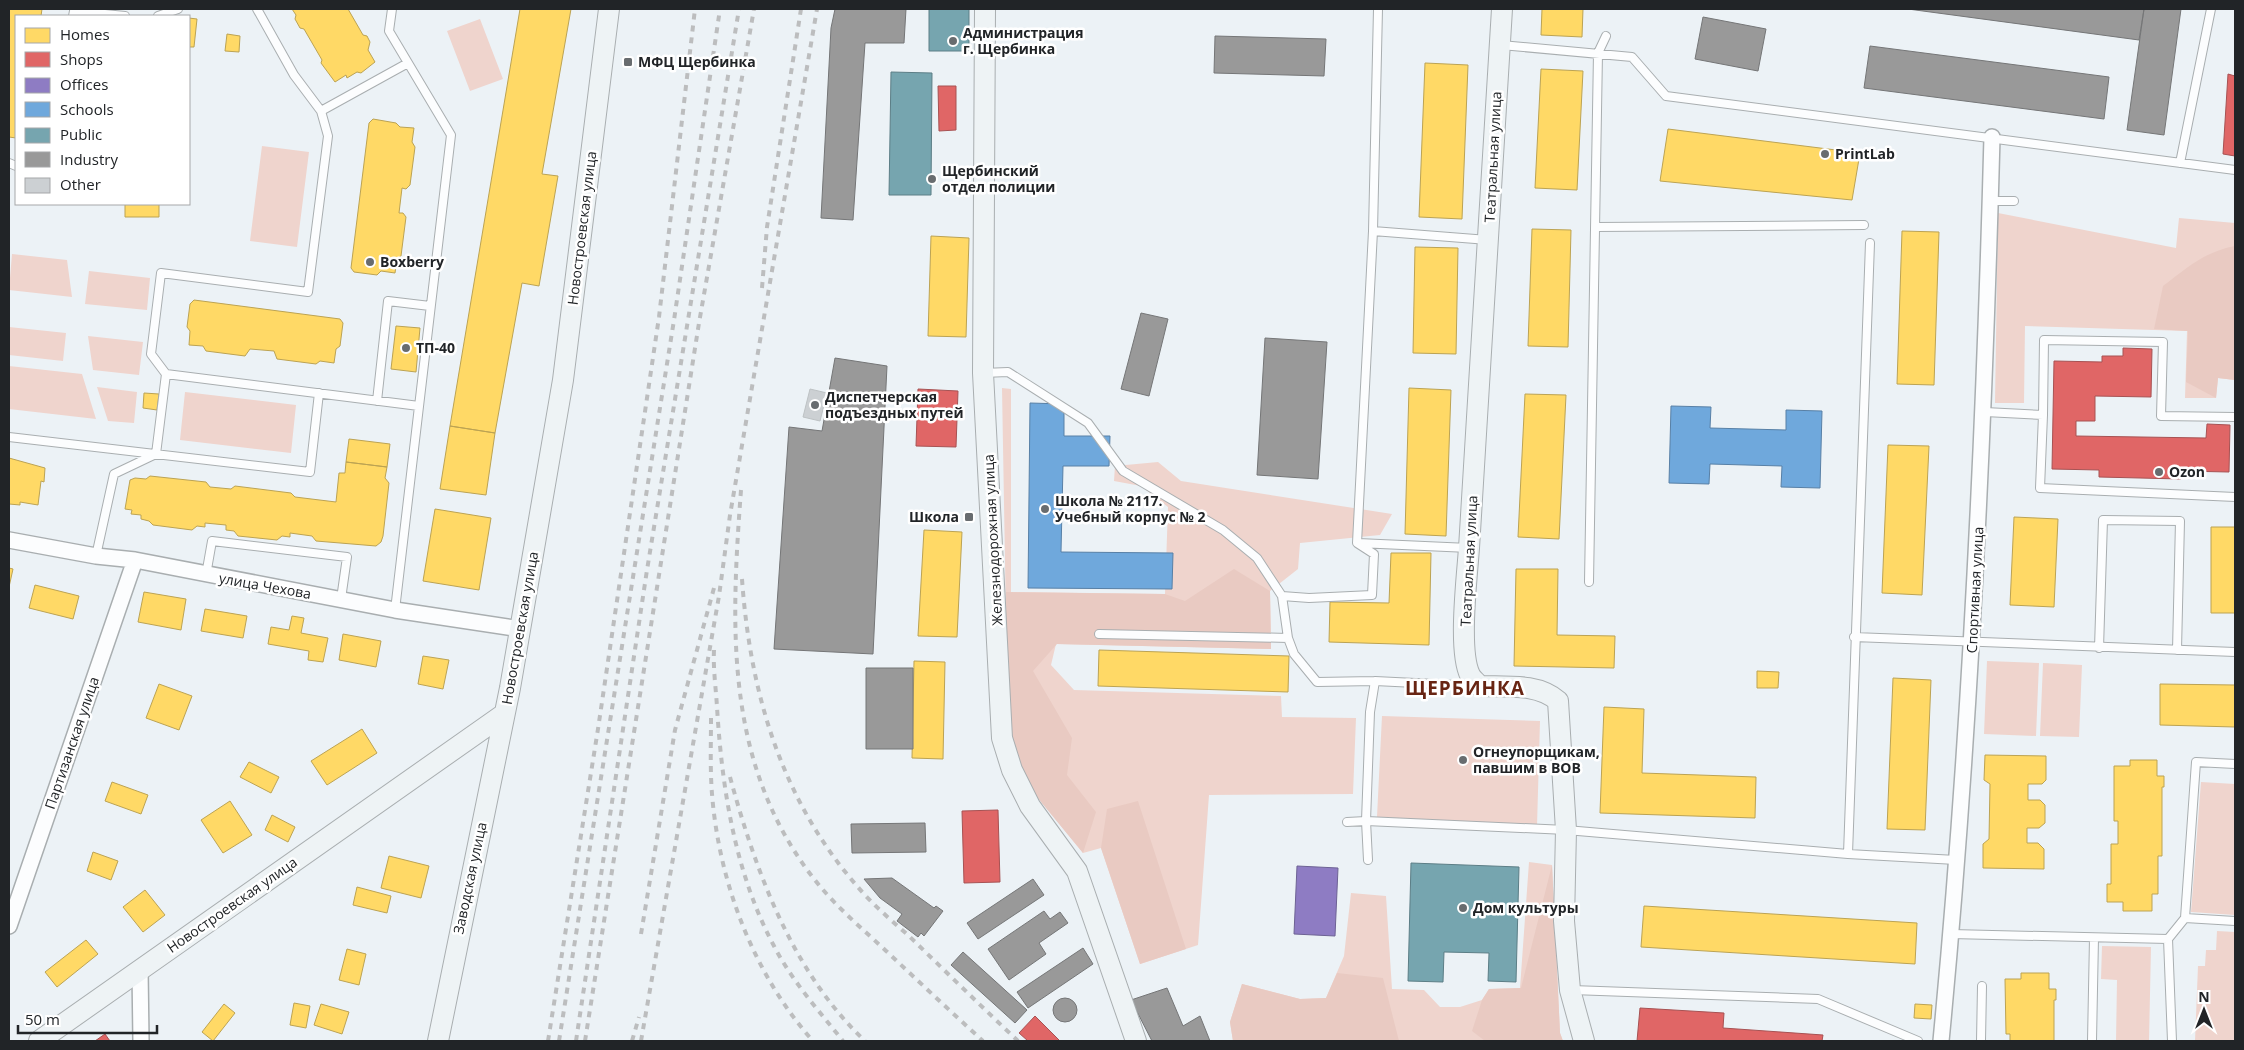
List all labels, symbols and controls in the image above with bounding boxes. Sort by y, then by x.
legend [15,15,190,205]
place label: Администрация г. Щербинка [963,23,1083,58]
text: Homes [60,24,110,44]
marker: Администрация г. Щербинка [947,35,959,47]
text: Shops [60,49,103,69]
place label: МФЦ Щербинка [638,52,756,71]
marker: МФЦ Щербинка [622,56,634,68]
text: Offices [60,74,108,94]
street label: Театральная улица [1480,91,1505,223]
text: Schools [60,99,114,119]
text: Public [60,124,102,144]
place label: PrintLab [1835,144,1895,163]
marker: PrintLab [1819,148,1831,160]
text: Industry [60,149,118,169]
street label: Новостроевская улица [563,150,600,306]
place label: Щербинский отдел полиции [942,161,1055,196]
marker: Щербинский отдел полиции [926,173,938,185]
text: Other [60,174,101,194]
place label: Boxberry [380,252,444,271]
marker: Boxberry [364,256,376,268]
place label: ТП-40 [416,338,455,357]
marker: ТП-40 [400,342,412,354]
place label: Диспетчерская подъездных путей [825,387,963,422]
marker: Диспетчерская подъездных путей [809,399,821,411]
street label: Железнодорожная улица [979,454,1006,626]
place label: Ozon [2169,462,2205,481]
marker: Ozon [2153,466,2165,478]
place label: Школа № 2117. Учебный корпус № 2 [1055,491,1206,526]
street label: Театральная улица [1456,495,1481,627]
marker: Школа № 2117. Учебный корпус № 2 [1039,503,1051,515]
place label: Школа [909,507,959,526]
marker: Школа [963,511,975,523]
street label: Спортивная улица [1962,526,1987,654]
street label: Новостроевская улица [497,550,542,706]
street label: улица Чехова [218,568,313,603]
street label: Партизанская улица [40,674,103,812]
district label: ЩЕРБИНКА [1405,675,1525,701]
place label: Огнеупорщикам, павшим в ВОВ [1473,742,1600,777]
marker: Огнеупорщикам, павшим в ВОВ [1457,754,1469,766]
street label: Заводская улица [448,820,491,936]
street label: Новостроевская улица [163,852,301,957]
place label: Дом культуры [1473,898,1579,917]
marker: Дом культуры [1457,902,1469,914]
north arrow [2179,985,2229,1035]
text: N [2198,987,2210,1006]
scale bar [18,1002,156,1034]
text: 50 m [25,1009,60,1029]

